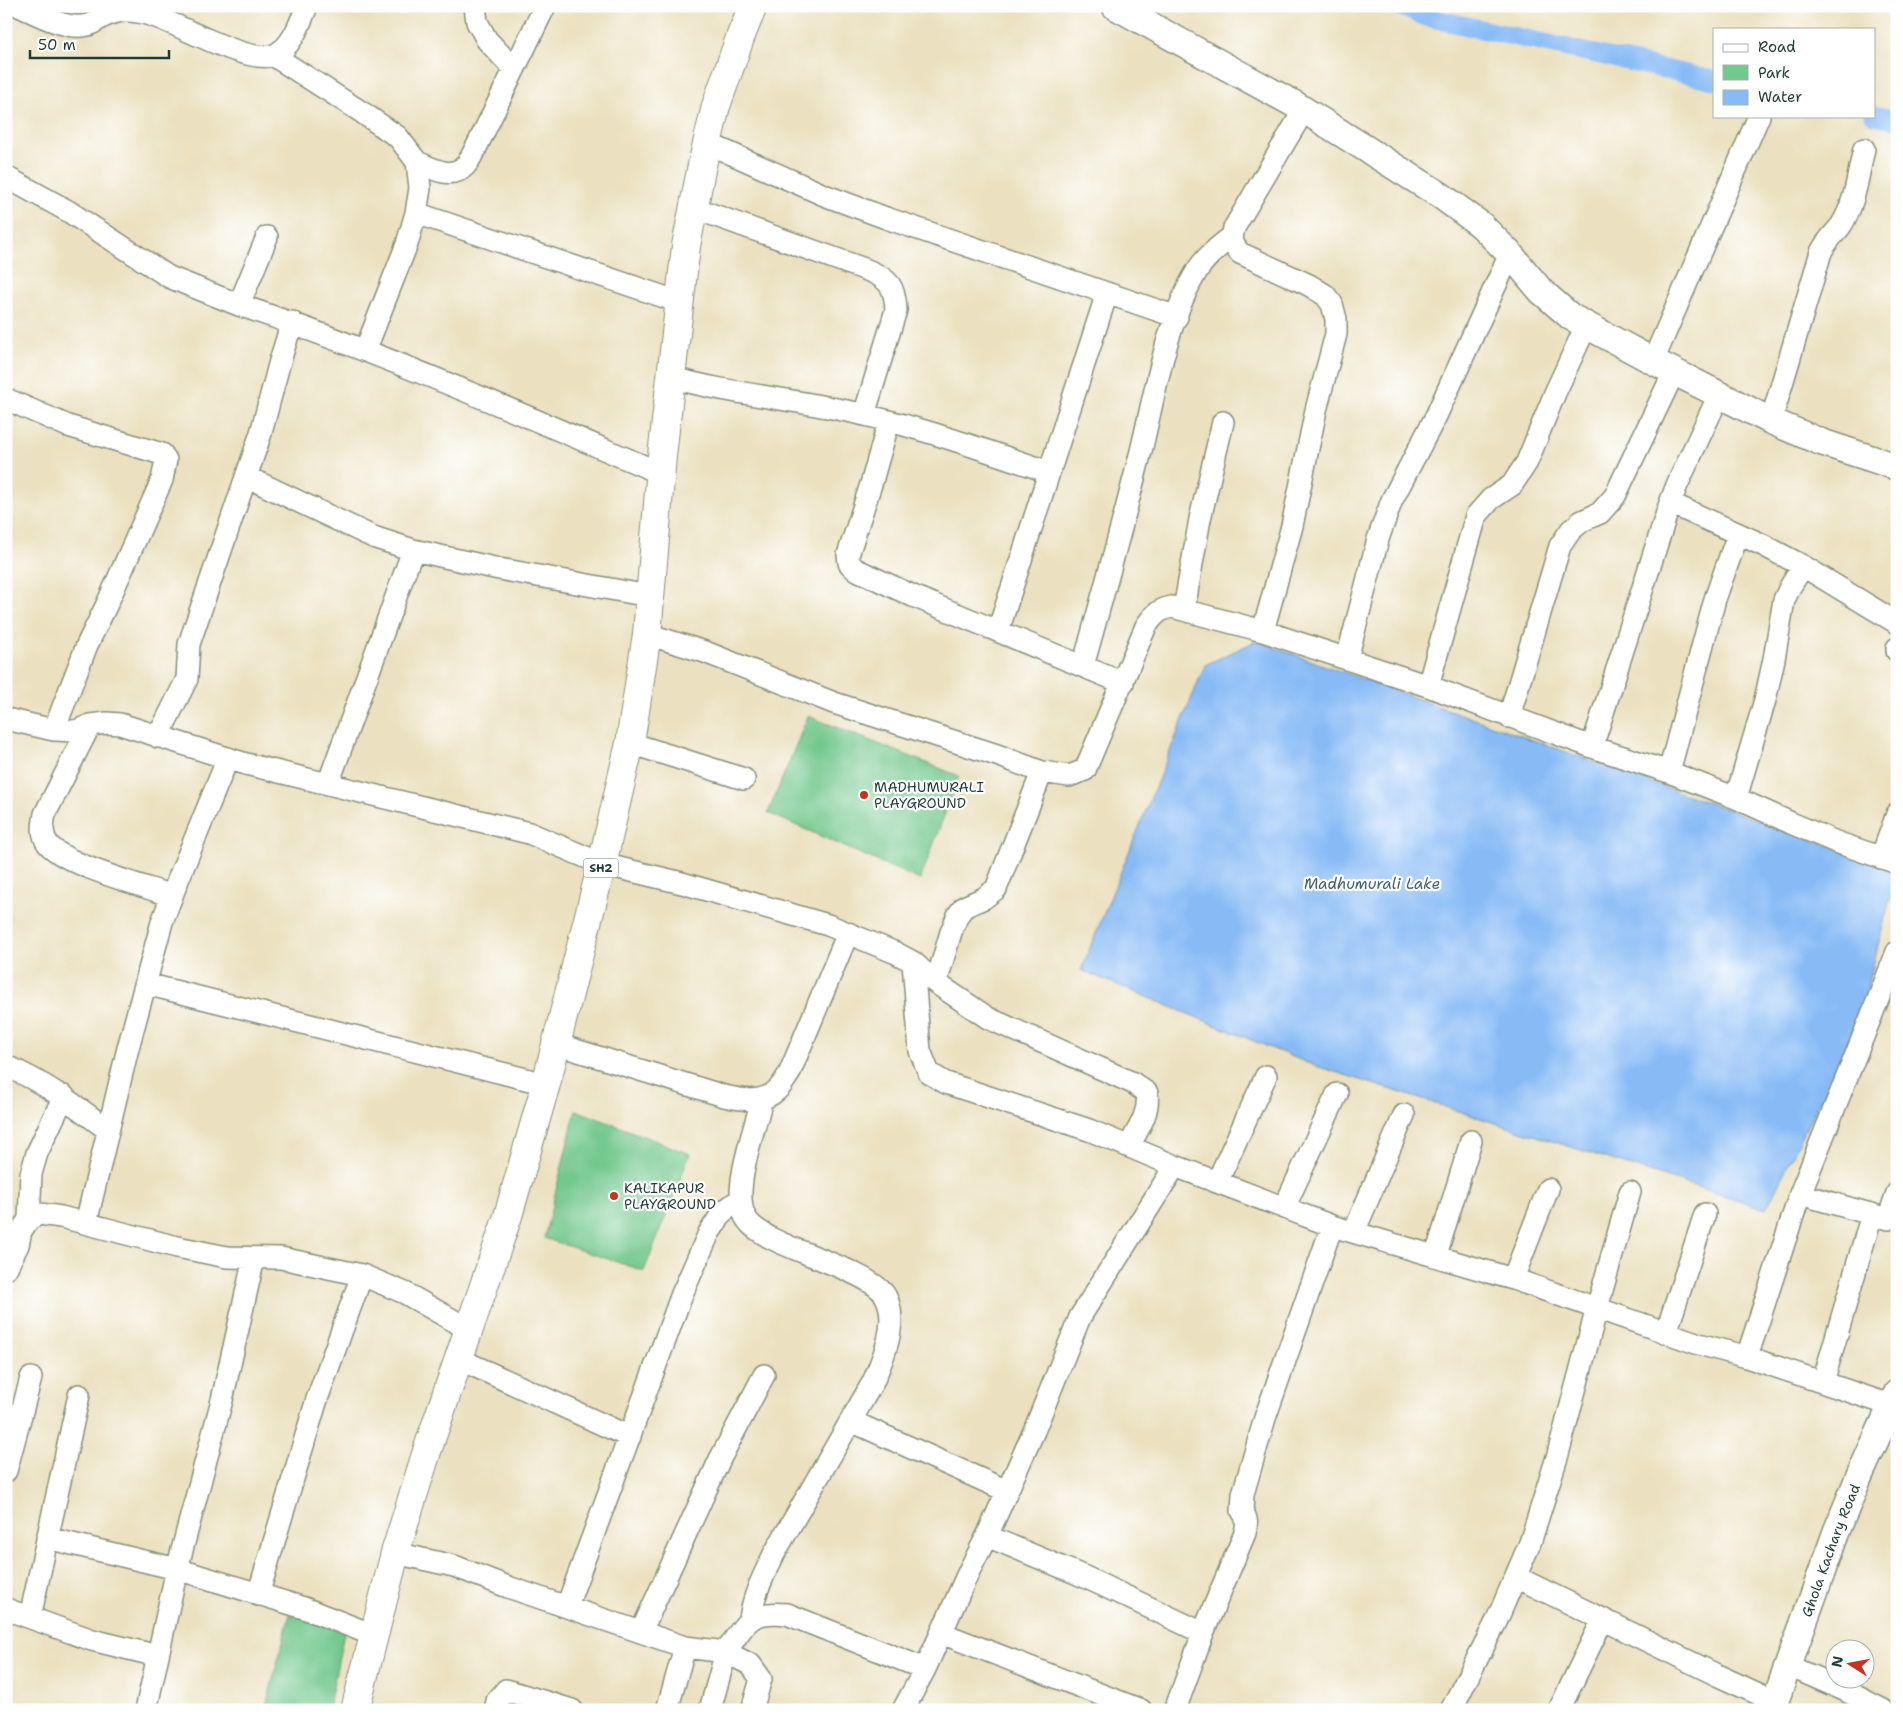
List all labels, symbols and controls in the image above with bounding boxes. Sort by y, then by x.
scale bar [30,28,169,60]
legend [1713,28,1876,118]
text: 50 m [38,35,76,55]
text: Road [1758,37,1796,57]
text: Park [1758,63,1790,83]
text: Water [1758,87,1802,107]
place label: MADHUMURALI PLAYGROUND [874,778,984,812]
marker: MADHUMURALI PLAYGROUND [858,789,870,801]
road number: SH2 [584,858,618,878]
water label: Madhumurali Lake [1304,874,1440,894]
place label: KALIKAPUR PLAYGROUND [624,1179,716,1213]
marker: KALIKAPUR PLAYGROUND [608,1190,620,1202]
street label: Ghola Kachary Road [1797,1481,1864,1619]
north arrow [1826,1638,1876,1688]
text: N [1827,1654,1847,1669]

